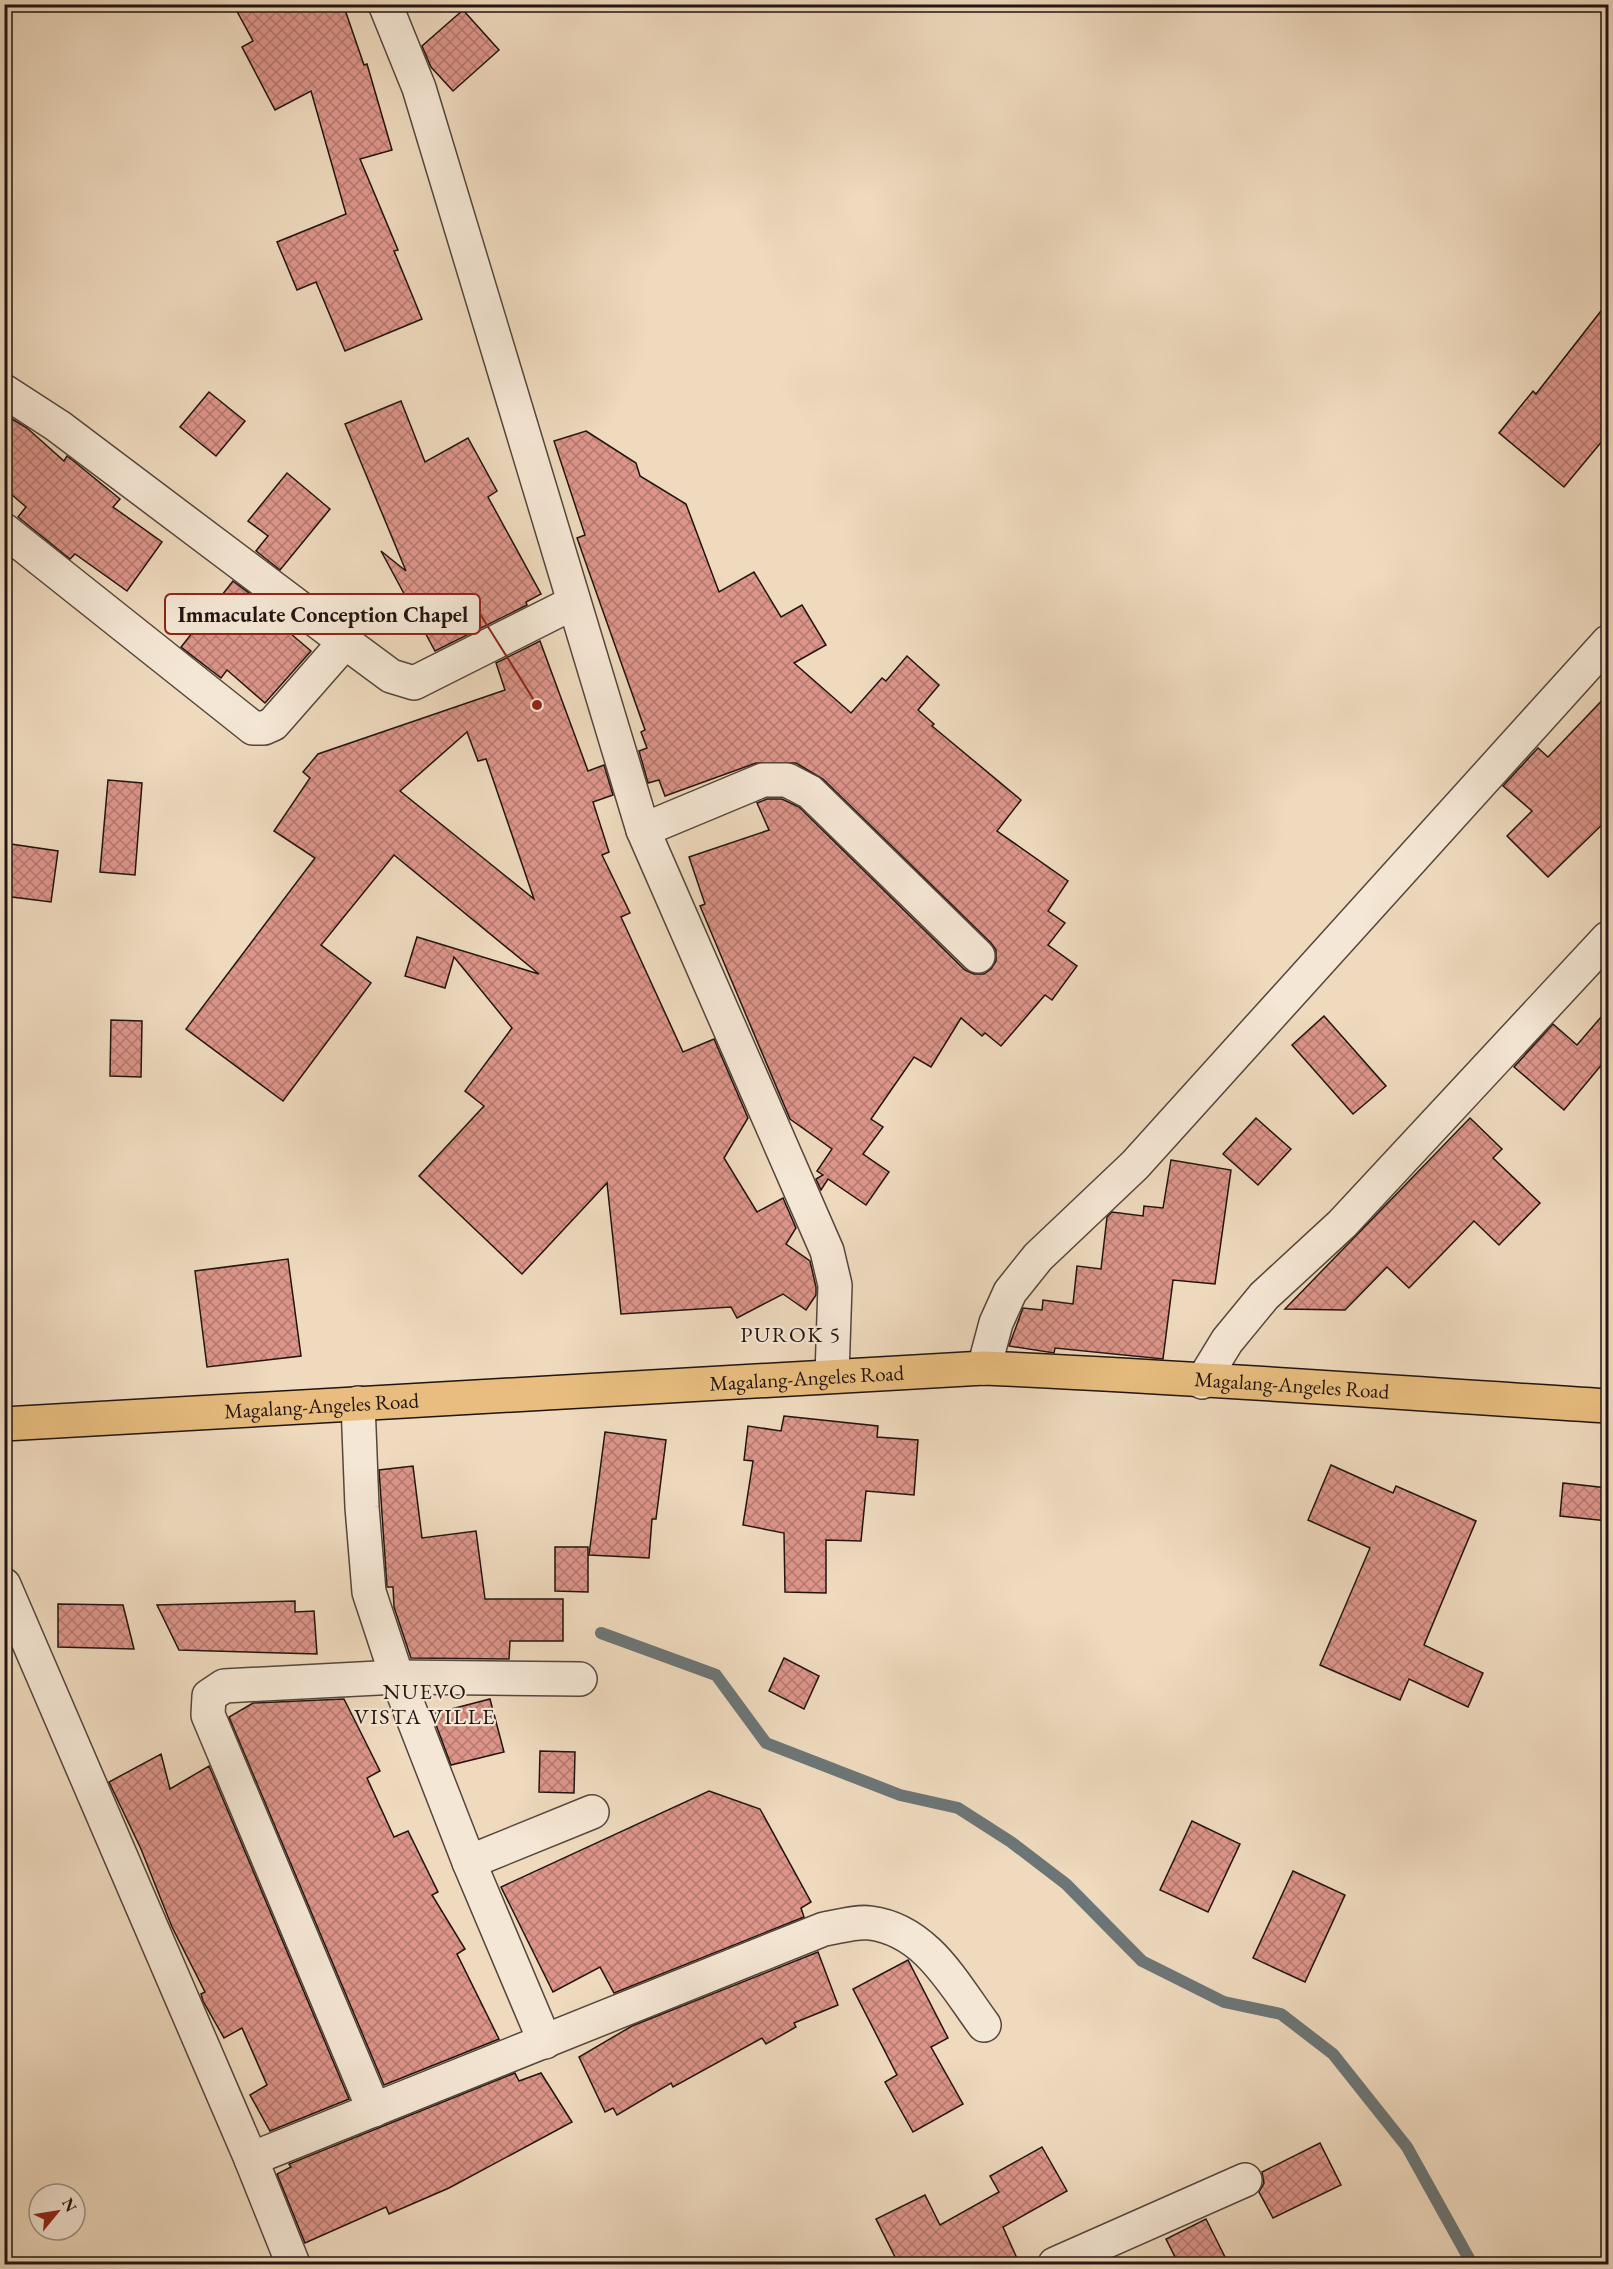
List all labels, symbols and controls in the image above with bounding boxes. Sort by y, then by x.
callout: Immaculate Conception Chapel [165,594,480,634]
text: Immaculate Conception Chapel [178,600,468,629]
district label: PUROK 5 [740,1320,842,1349]
street label: Magalang-Angeles Road [708,1359,905,1397]
street label: Magalang-Angeles Road [1194,1365,1391,1405]
street label: Magalang-Angeles Road [223,1386,420,1424]
district label: NUEVO VISTA VILLE [354,1677,496,1731]
north arrow [27,2182,87,2242]
text: N [57,2194,82,2216]

